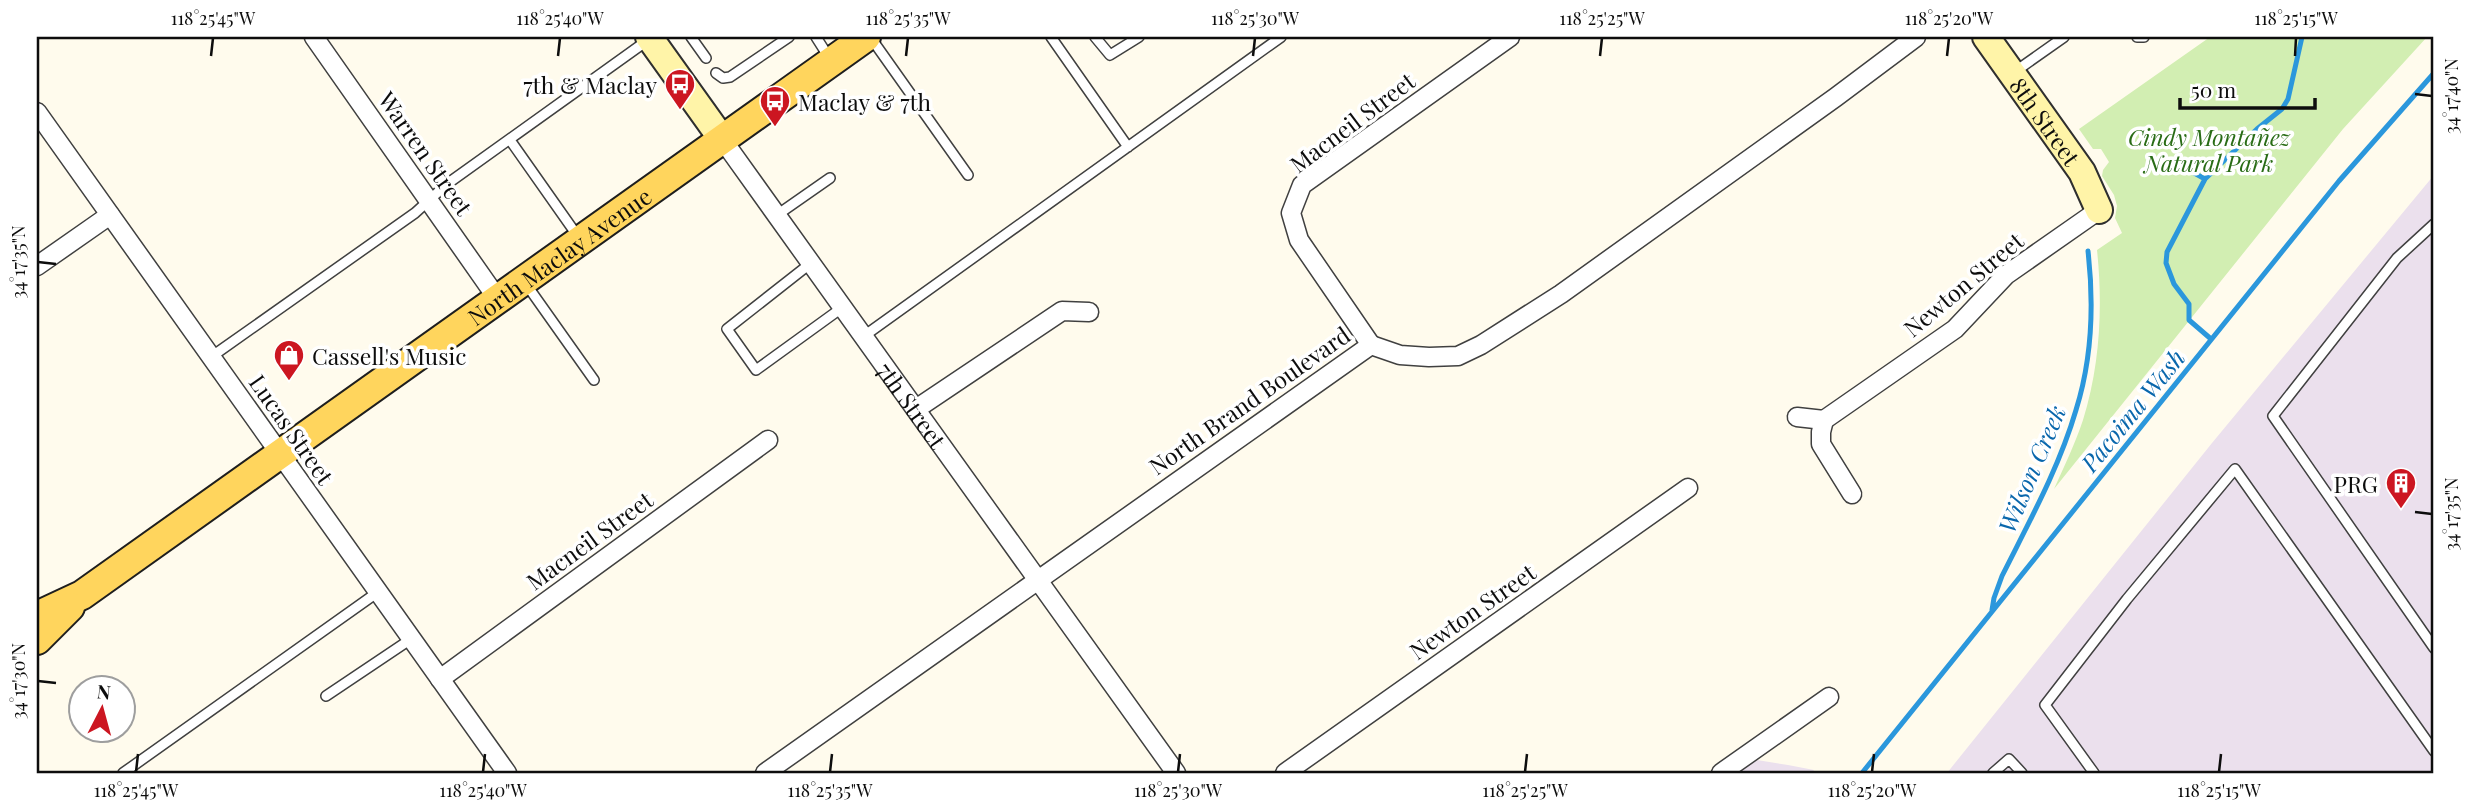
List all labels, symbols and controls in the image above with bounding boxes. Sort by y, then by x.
text: 118°25'45"W [171,6,256,30]
text: 118°25'40"W [516,6,604,30]
text: 118°25'35"W [865,6,951,30]
text: 118°25'30"W [1211,6,1300,30]
text: 118°25'25"W [1559,6,1645,30]
text: 118°25'20"W [1905,6,1994,30]
text: 118°25'15"W [2254,6,2338,30]
text: 34°17'40"N [2439,58,2463,134]
street label: Macneil Street [1283,64,1421,179]
scale bar [2180,66,2315,110]
bus stop icon: 7th & Maclay [663,67,697,111]
place label: 7th & Maclay [523,69,657,100]
street label: 8th Street [2004,71,2088,172]
text: 50 m [2191,75,2237,103]
street label: Warren Street [371,84,480,222]
bus stop icon: Maclay & 7th [758,84,792,128]
place label: Maclay & 7th [798,86,932,117]
park label: Cindy Montañez Natural Park [2128,121,2291,178]
street label: North Maclay Avenue [461,180,657,332]
street label: Newton Street [1897,224,2030,343]
text: 34°17'35"N [6,225,30,299]
street label: North Brand Boulevard [1142,319,1356,481]
shop icon: Cassell's Music [272,338,306,382]
place label: Cassell's Music [312,340,466,371]
water label: Pacoima Wash [2072,342,2191,479]
street label: 7th Street [871,356,954,455]
street label: Lucas Street [243,368,342,491]
water label: Wilson Creek [1990,400,2072,538]
building icon: PRG [2384,466,2418,510]
place label: PRG [2333,468,2378,499]
text: 34°17'35"N [2439,477,2463,551]
street label: Macneil Street [520,483,659,596]
street label: Newton Street [1403,556,1542,666]
text: 34°17'30"N [6,642,30,719]
north arrow [66,674,136,744]
text: N [96,677,112,705]
text: 118°25'45"W [94,778,179,802]
text: 118°25'40"W [439,778,527,802]
text: 118°25'35"W [787,778,873,802]
text: 118°25'30"W [1134,778,1223,802]
text: 118°25'25"W [1482,778,1568,802]
text: 118°25'20"W [1828,778,1917,802]
text: 118°25'15"W [2177,778,2261,802]

